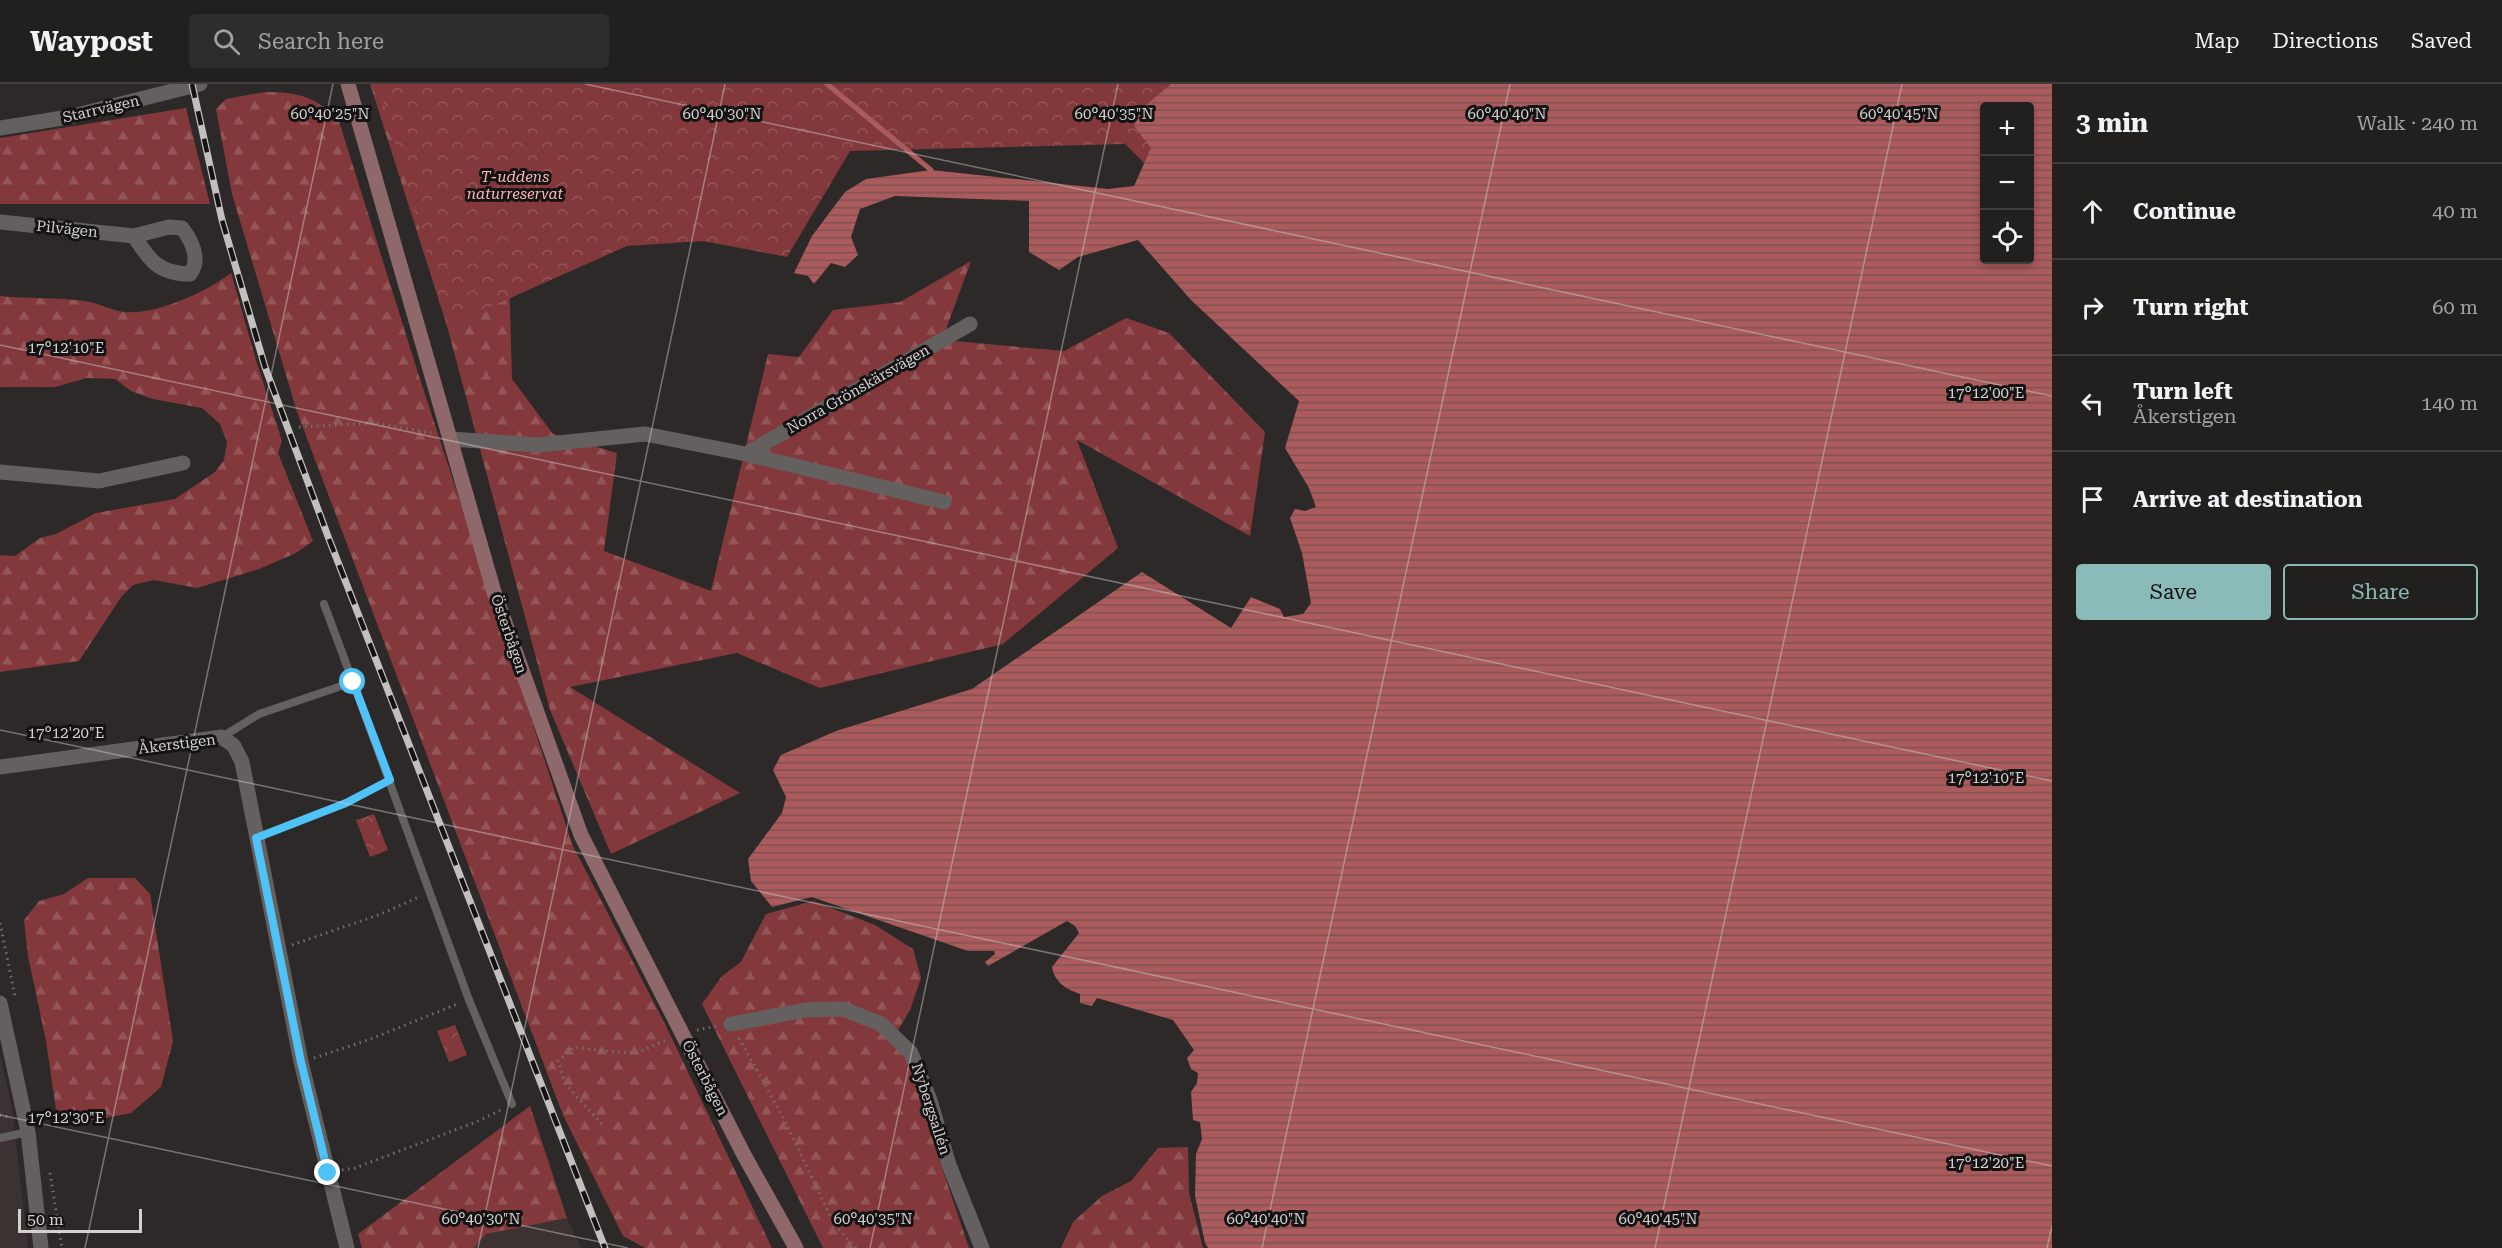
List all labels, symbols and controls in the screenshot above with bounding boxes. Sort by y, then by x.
search box [189,14,609,68]
text: Waypost [30,25,153,58]
icon: search [210,25,243,58]
text: Search here [258,29,384,54]
text: Map [2195,29,2239,53]
text: Directions [2272,29,2378,53]
text: Saved [2411,29,2472,53]
street label: Starrvägen [61,91,141,127]
map controls [1980,102,2034,264]
button: + [1980,102,2034,156]
text: 60°40'25"N [290,105,370,123]
text: 60°40'30"N [682,105,762,123]
text: 60°40'35"N [1074,105,1154,123]
text: 60°40'40"N [1467,105,1547,123]
text: 60°40'45"N [1859,105,1939,123]
text: 3 min [2076,108,2148,138]
text: Walk · 240 m [2357,111,2478,135]
button: − [1980,156,2034,210]
park label: T-uddens naturreservat [467,168,564,203]
icon: ahead [2076,195,2109,228]
text: Continue [2133,199,2236,224]
text: 40 m [2432,199,2478,223]
button: locate [1980,210,2034,264]
street label: Pilvägen [35,217,99,241]
icon: right [2076,291,2109,324]
text: Turn right [2133,295,2248,320]
text: 60 m [2432,295,2478,319]
text: 17°12'10"E [28,339,104,357]
street label: Norra Grönskärsvägen [783,341,933,437]
text: Turn left [2133,379,2233,404]
text: 17°12'00"E [1948,384,2024,402]
icon: left [2076,387,2109,420]
text: 140 m [2421,391,2478,415]
text: Åkerstigen [2133,404,2237,428]
icon: arrive [2076,483,2109,516]
text: Arrive at destination [2133,487,2362,512]
button: Save [2076,564,2271,620]
button: Share [2283,564,2478,620]
street label: Österbågen [487,592,531,676]
route start [339,668,365,694]
text: 17°12'20"E [28,724,104,742]
street label: Åkerstigen [137,729,217,758]
text: 17°12'10"E [1948,769,2024,787]
street label: Österbågen [678,1037,732,1119]
street label: Nybergsallén [908,1061,954,1157]
text: 17°12'30"E [28,1109,104,1127]
text: 17°12'20"E [1948,1154,2024,1172]
route end [314,1159,340,1185]
scale bar [18,1206,142,1234]
text: 50 m [27,1210,64,1229]
text: 60°40'30"N [441,1210,521,1228]
text: 60°40'35"N [833,1210,913,1228]
text: 60°40'40"N [1226,1210,1306,1228]
text: 60°40'45"N [1618,1210,1698,1228]

